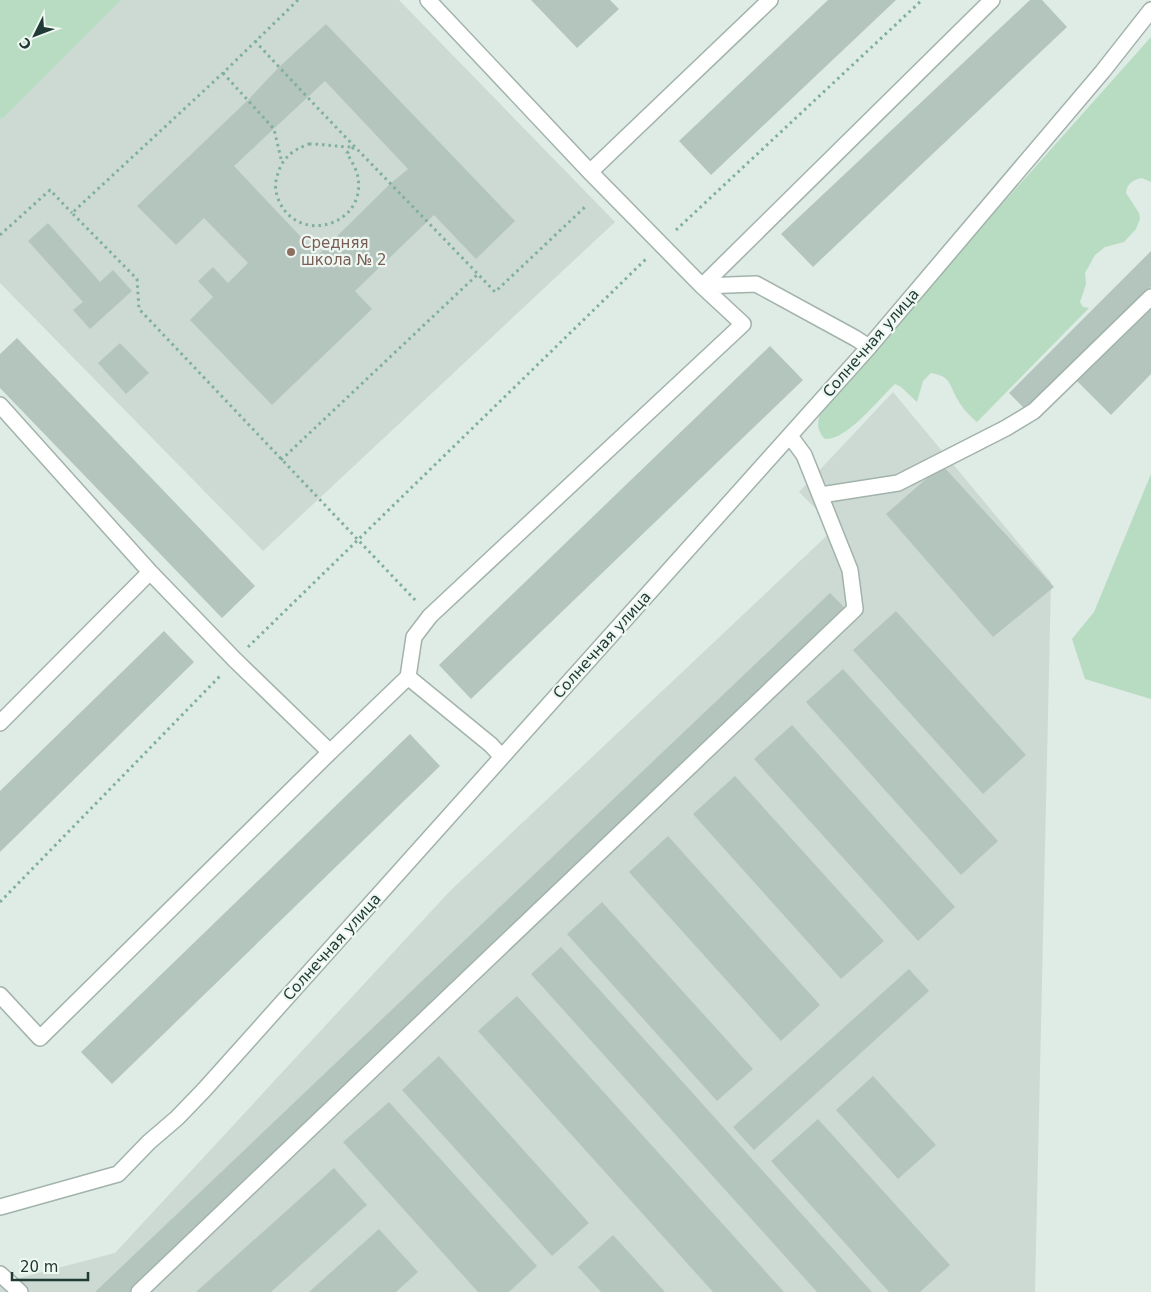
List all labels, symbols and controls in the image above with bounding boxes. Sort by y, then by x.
north arrow [10,10,60,60]
text: С [16,35,35,53]
place label: Средняя школа № 2 [301,234,386,269]
marker: Средняя школа № 2 [285,246,297,258]
street label: Солнечная улица [819,285,923,401]
street label: Солнечная улица [549,588,655,702]
street label: Солнечная улица [279,890,385,1004]
scale bar [12,1250,89,1282]
text: 20 m [20,1258,58,1276]

